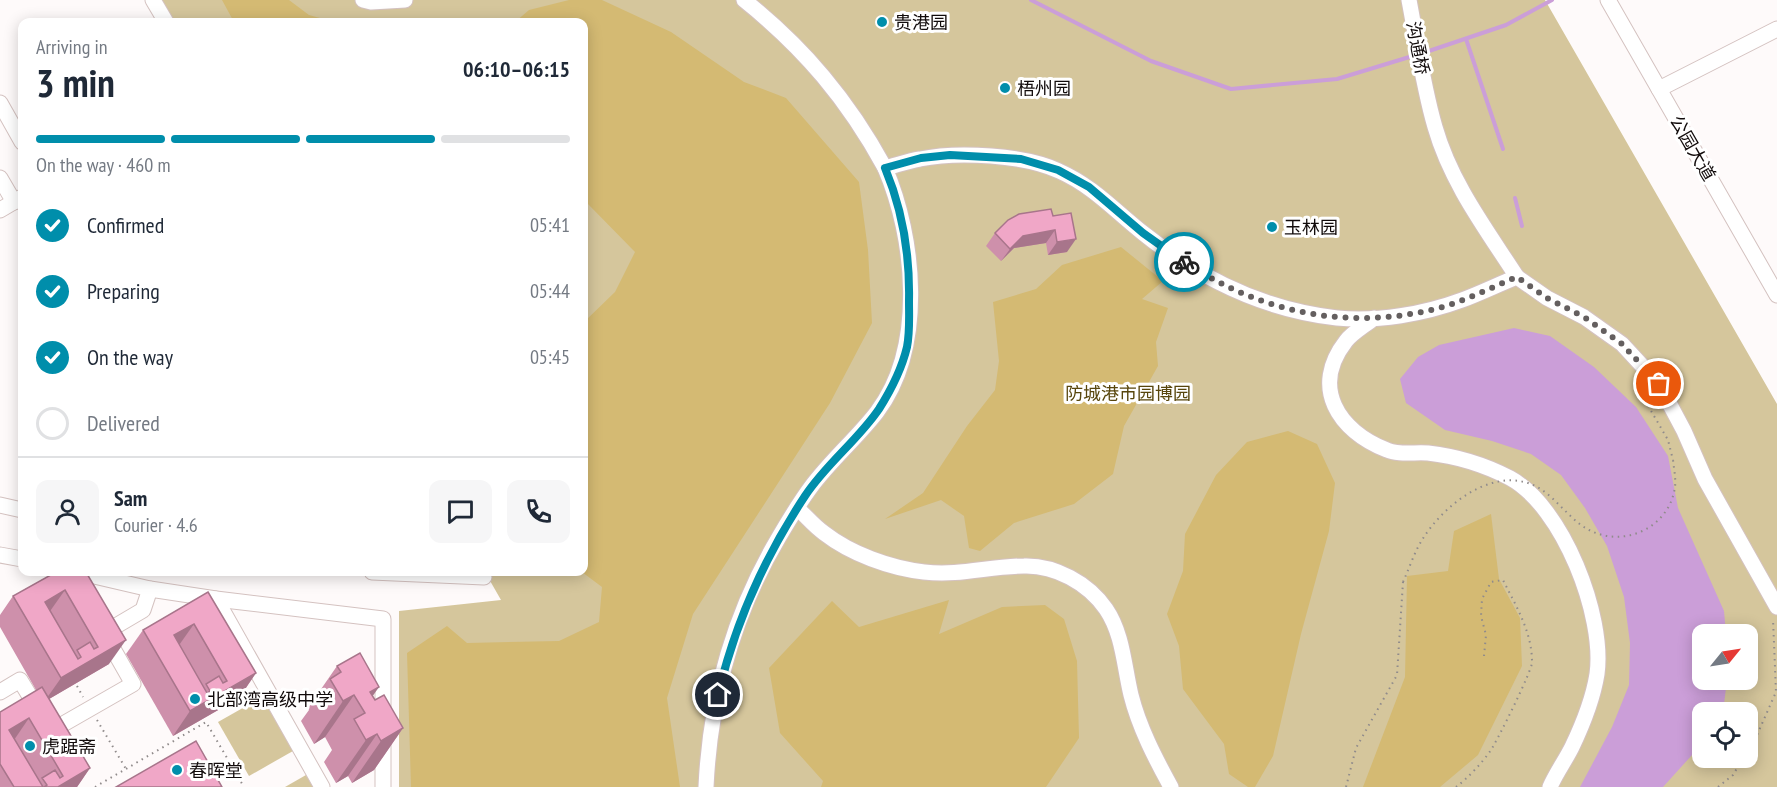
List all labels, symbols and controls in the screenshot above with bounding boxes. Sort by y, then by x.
place label: 贵港园 [894,11,948,34]
marker: 贵港园 [875,15,889,29]
street label: 沟通桥 [1402,19,1434,77]
text: Arriving in [36,34,108,60]
text: 06:10–06:15 [463,55,570,83]
text: 3 min [36,57,115,108]
place label: 梧州园 [1017,77,1071,100]
marker: 梧州园 [998,81,1012,95]
street label: 公园大道 [1665,111,1721,185]
text: On the way · 460 m [36,152,171,178]
icon: check [36,209,69,242]
text: Confirmed [87,211,164,239]
text: 05:41 [530,212,570,238]
place label: 玉林园 [1284,216,1338,239]
marker: 玉林园 [1265,220,1279,234]
courier [1154,232,1214,292]
icon: bike [1168,246,1201,279]
icon: check [36,275,69,308]
text: Preparing [87,277,160,305]
text: 05:44 [530,278,570,304]
icon: check [36,341,69,374]
text: On the way [87,343,173,371]
text: 05:45 [530,344,570,370]
pin [1633,358,1684,409]
icon: bag [1642,367,1675,400]
park label: 防城港市园博园 [1065,382,1191,405]
text: Delivered [87,409,160,437]
button: person [36,480,99,543]
button: chat [429,480,492,543]
button: phone [507,480,570,543]
text: Sam [114,484,147,512]
text: Courier · 4.6 [114,512,198,538]
north arrow [1692,624,1758,690]
map controls [1692,624,1758,768]
pin [692,669,743,720]
icon: home [701,678,734,711]
place label: 北部湾高级中学 [207,688,333,711]
marker: 北部湾高级中学 [188,692,202,706]
button: locate [1692,702,1758,768]
place label: 虎踞斋 [42,735,96,758]
marker: 虎踞斋 [23,739,37,753]
place label: 春晖堂 [189,759,243,782]
marker: 春晖堂 [170,763,184,777]

